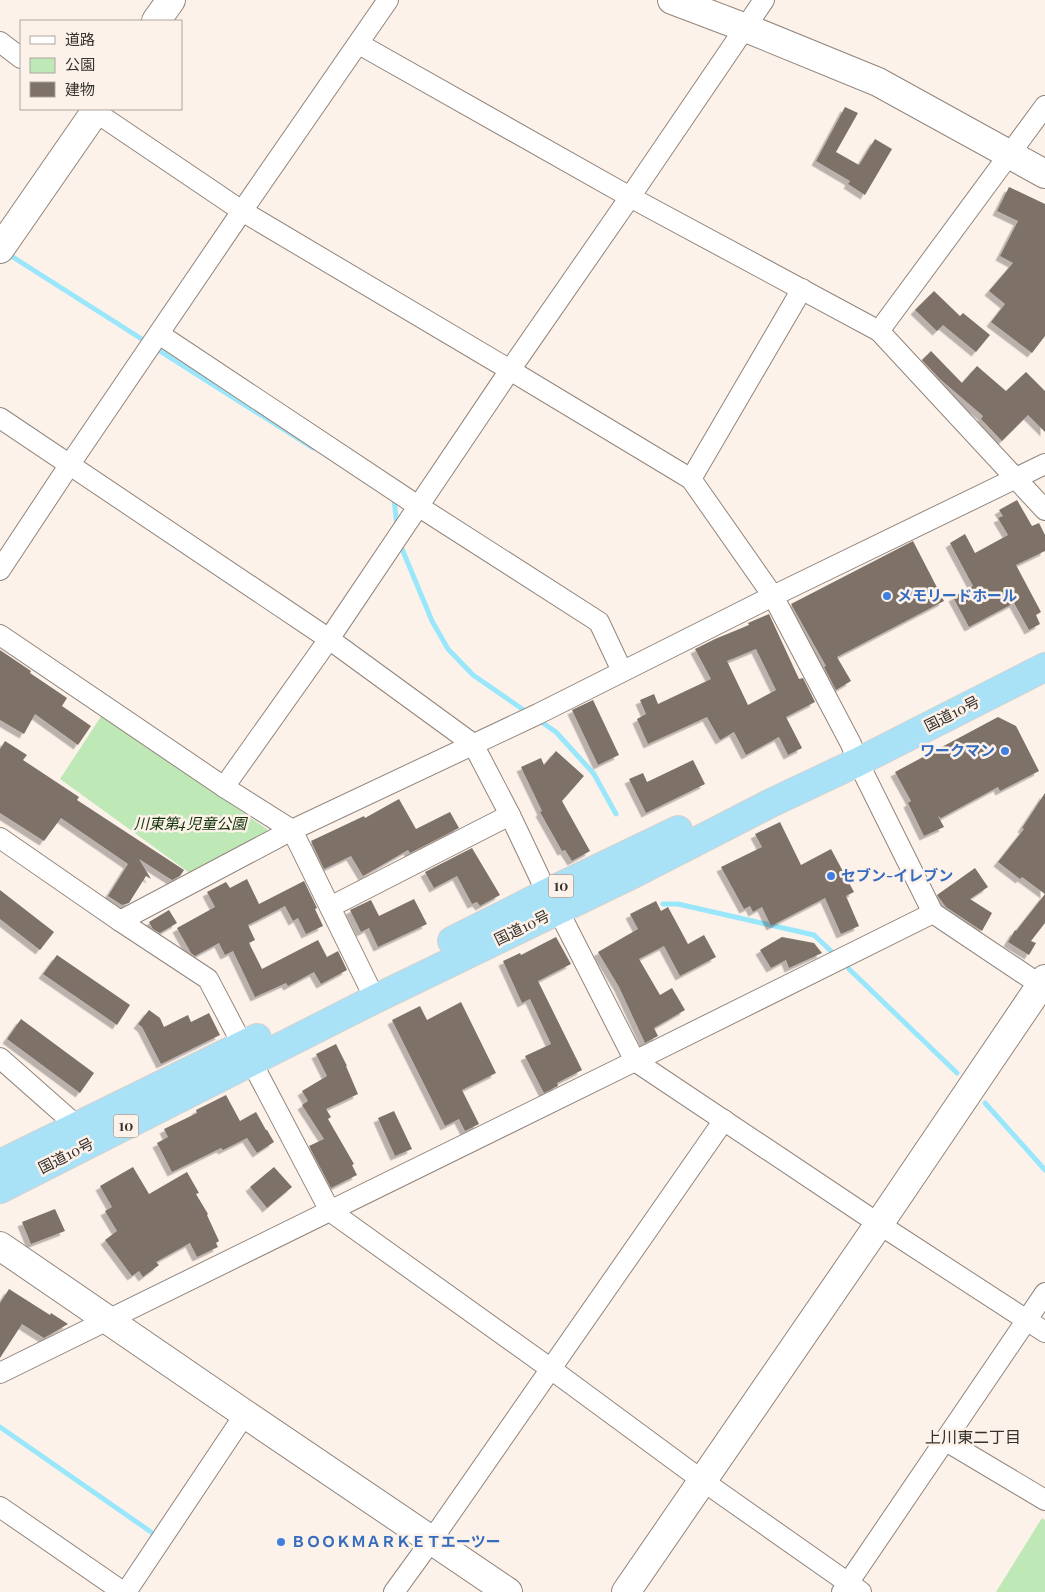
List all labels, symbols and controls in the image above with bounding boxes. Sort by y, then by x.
legend [20,20,182,110]
text: 道路 [65,29,95,49]
text: 公園 [65,54,95,74]
text: 建物 [65,79,95,99]
place label: メモリードホール [897,585,1017,605]
marker: メモリードホール [881,590,893,602]
street label: 国道10号 [920,691,983,736]
place label: ワークマン [920,740,995,760]
marker: ワークマン [999,745,1011,757]
park label: 川東第4児童公園 [134,813,248,833]
place label: セブン-イレブン [841,865,953,885]
marker: セブン-イレブン [825,870,837,882]
road number: 10 [548,874,574,898]
street label: 国道10号 [490,905,553,949]
road number: 10 [114,1114,138,1138]
street label: 国道10号 [34,1133,97,1178]
district label: 上川東二丁目 [925,1426,1021,1447]
place label: ＢＯＯＫＭＡＲＫＥＴエーツー [291,1531,501,1551]
marker: ＢＯＯＫＭＡＲＫＥＴエーツー [275,1536,287,1548]

